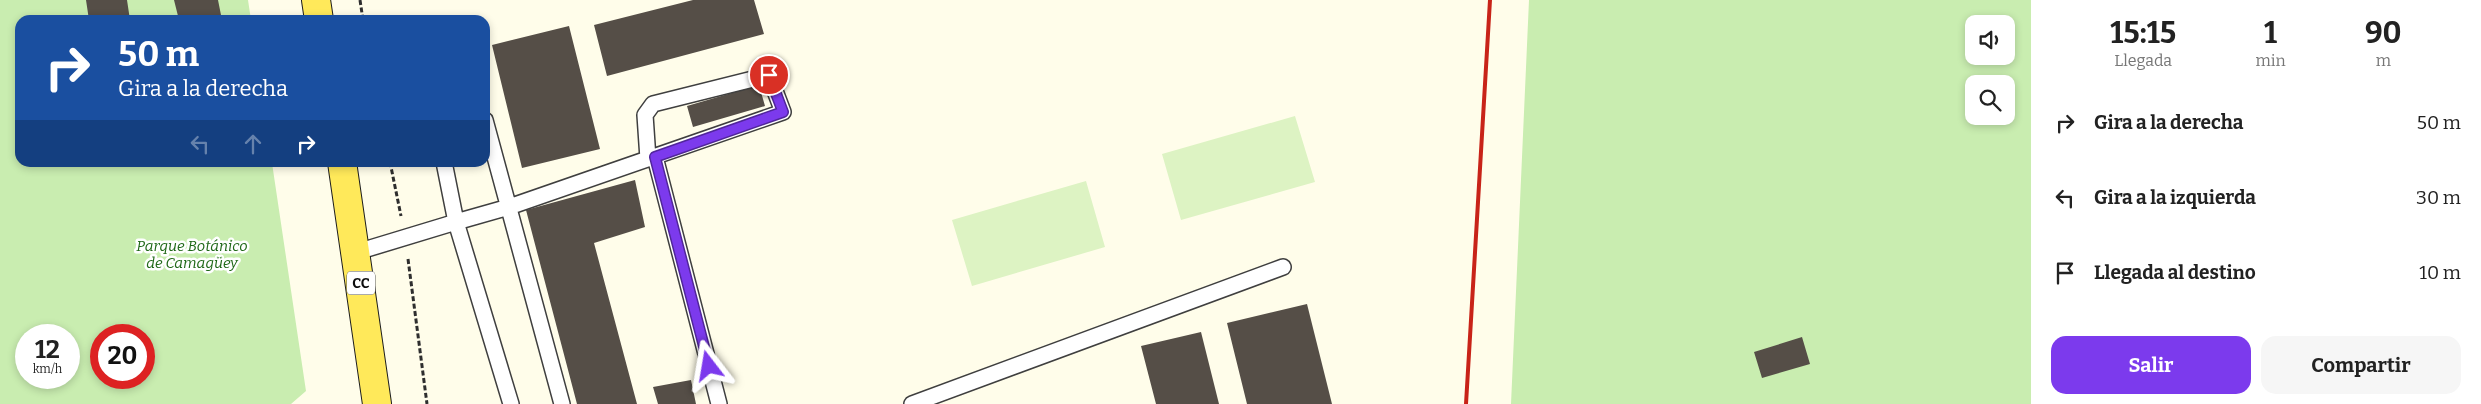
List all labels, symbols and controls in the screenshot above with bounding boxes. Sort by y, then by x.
map controls [1965,15,2015,125]
button: sound [1965,15,2015,65]
text: 15:15 [2110,15,2176,51]
text: 1 [2264,15,2277,51]
text: 90 [2365,15,2402,51]
text: 50 m [118,33,199,75]
icon: right [35,35,100,100]
text: Llegada [2114,51,2172,70]
text: min [2255,51,2286,70]
text: m [2376,51,2391,70]
pin [748,54,790,96]
icon: arrive [755,61,783,89]
text: Gira a la derecha [118,75,288,102]
button: search [1965,75,2015,125]
icon: right [2051,109,2079,137]
text: Gira a la derecha [2094,111,2243,134]
text: 50 m [2417,111,2461,134]
icon: left [186,130,214,158]
icon: ahead [239,130,267,158]
icon: right [292,130,320,158]
icon: left [2051,184,2079,212]
text: Gira a la izquierda [2094,186,2256,209]
text: 30 m [2416,186,2461,209]
park label: Parque Botánico de Camagüey [136,237,248,272]
icon: arrive [2051,259,2079,287]
text: Llegada al destino [2094,261,2256,284]
text: 10 m [2419,261,2461,284]
road number: CC [347,272,375,294]
speed limit sign: 20 [90,324,155,389]
text: 12 [35,335,60,365]
button: Salir [2051,336,2251,394]
button: Compartir [2261,336,2461,394]
position arrow [682,339,734,391]
text: km/h [33,362,62,376]

